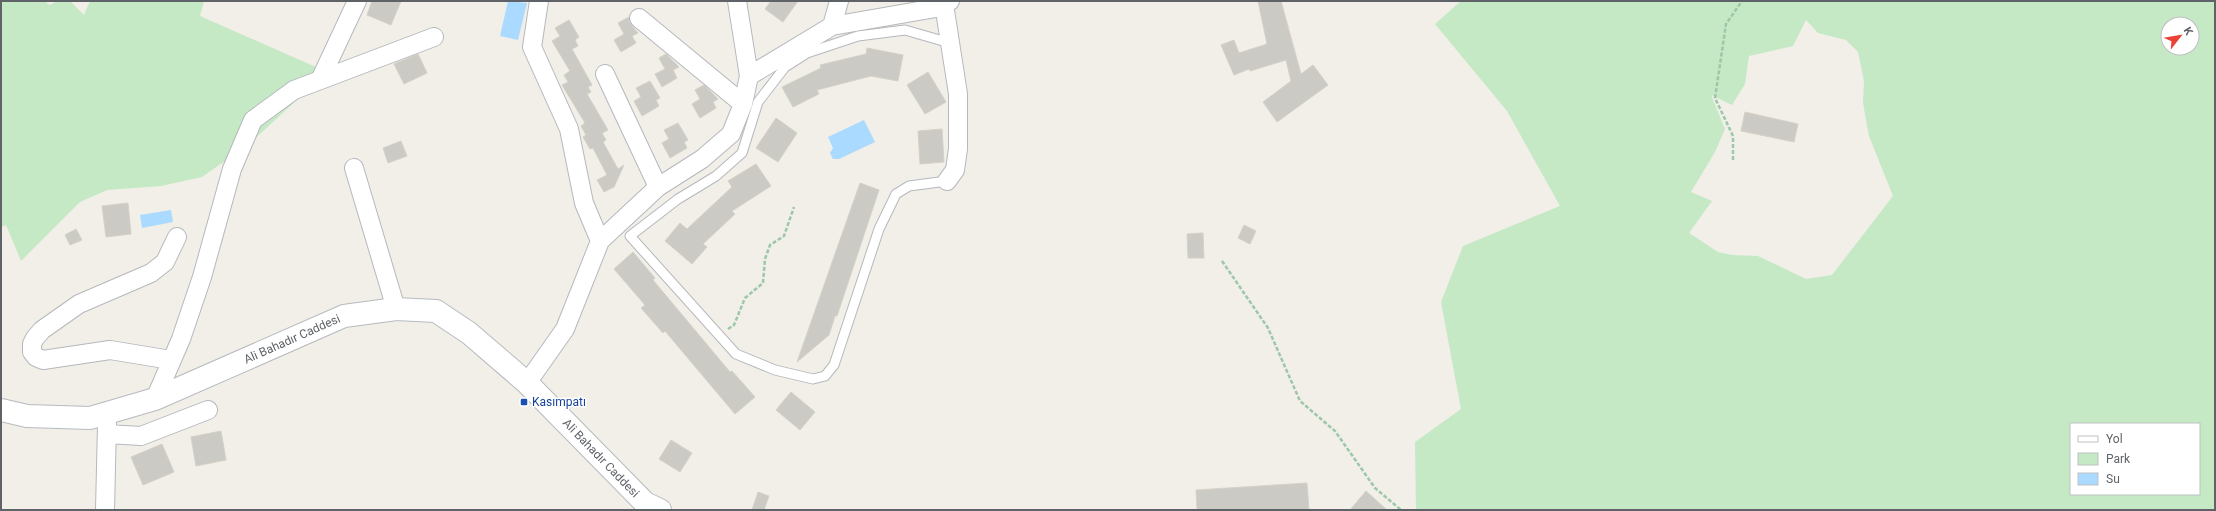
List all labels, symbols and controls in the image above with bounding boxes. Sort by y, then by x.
north arrow [2160,16,2200,56]
text: K [2181,25,2196,38]
street label: Ali Bahadır Caddesi [242,311,342,367]
place label: Kasımpatı [532,395,586,409]
marker: Kasımpatı [519,397,529,407]
street label: Ali Bahadır Caddesi [560,416,642,500]
legend [2070,423,2200,495]
text: Yol [2106,432,2123,446]
text: Park [2106,452,2131,466]
text: Su [2106,472,2120,486]

